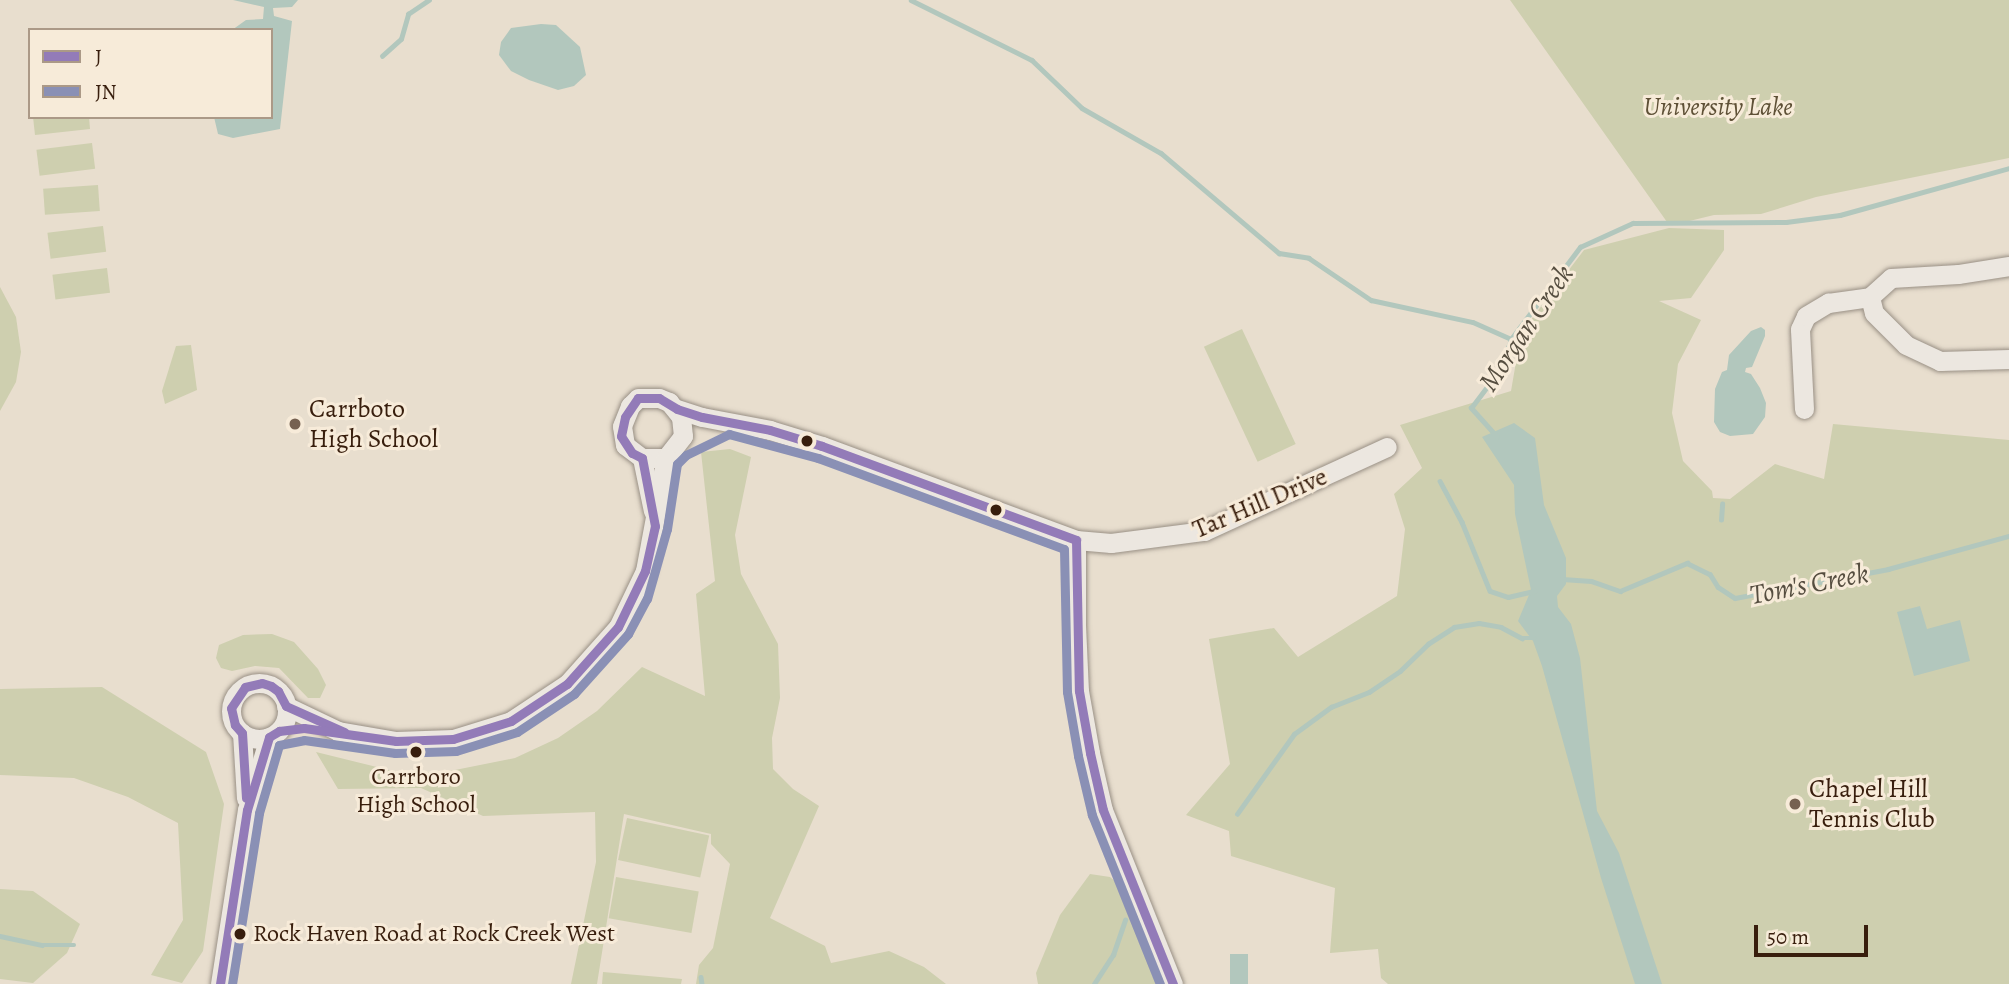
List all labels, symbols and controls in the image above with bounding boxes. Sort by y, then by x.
legend [28,28,273,119]
text: J [95,43,102,71]
text: JN [95,78,117,106]
park label: University Lake [1643,91,1793,123]
water label: Morgan Creek [1471,258,1581,398]
place label: Carrboto High School [309,393,438,454]
marker: Carrboto High School [287,416,303,432]
unlabelled marker [800,434,814,448]
street label: Tar Hill Drive [1188,461,1332,545]
unlabelled marker [989,503,1003,517]
water label: Tom's Creek [1747,556,1871,612]
marker: Carrboro High School [409,745,423,759]
place label: Carrboro High School [356,763,476,819]
place label: Chapel Hill Tennis Club [1809,773,1935,834]
marker: Chapel Hill Tennis Club [1787,796,1803,812]
scale bar [1757,911,1871,955]
place label: Rock Haven Road at Rock Creek West [253,920,615,948]
text: 50 m [1767,923,1809,951]
marker: Rock Haven Road at Rock Creek West [233,927,247,941]

